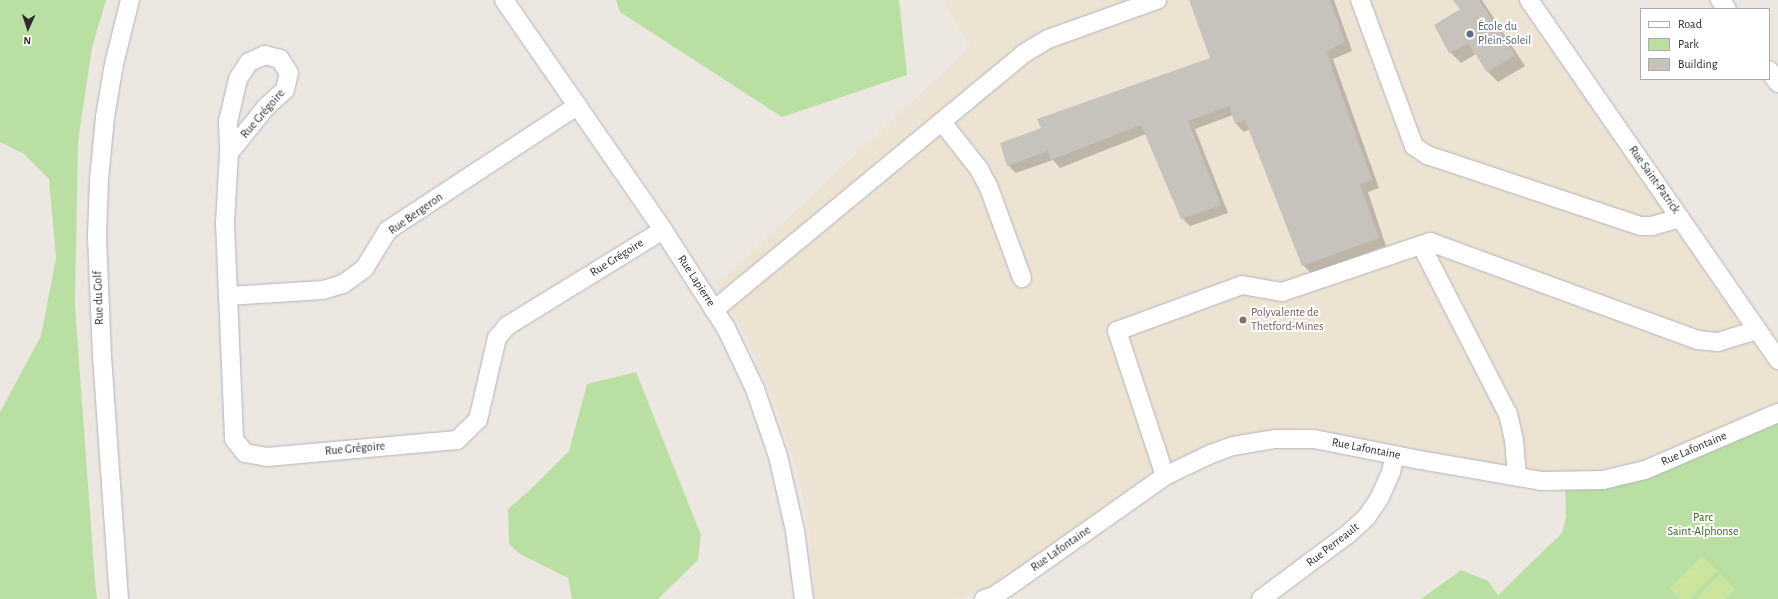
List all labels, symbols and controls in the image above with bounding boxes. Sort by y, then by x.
north arrow [8,8,48,48]
legend [1640,8,1770,80]
text: Road [1678,18,1702,30]
place label: École du Plein-Soleil [1478,20,1531,48]
marker: École du Plein-Soleil [1465,29,1475,39]
text: N [23,35,31,46]
text: Park [1678,38,1699,50]
text: Building [1678,58,1718,70]
street label: Rue Grégoire [238,87,288,141]
street label: Rue Saint-Patrick [1625,143,1683,217]
street label: Rue Bergeron [386,190,446,238]
street label: Rue Grégoire [588,236,646,280]
street label: Rue Lapierre [674,253,718,309]
street label: Rue du Golf [91,271,107,325]
place label: Polyvalente de Thetford-Mines [1251,306,1323,334]
marker: Polyvalente de Thetford-Mines [1238,315,1248,325]
street label: Rue Lafontaine [1659,429,1729,469]
street label: Rue Lafontaine [1330,435,1402,463]
street label: Rue Grégoire [324,439,386,459]
park label: Parc Saint-Alphonse [1668,511,1738,539]
street label: Rue Perreault [1304,520,1362,570]
street label: Rue Lafontaine [1028,523,1094,575]

